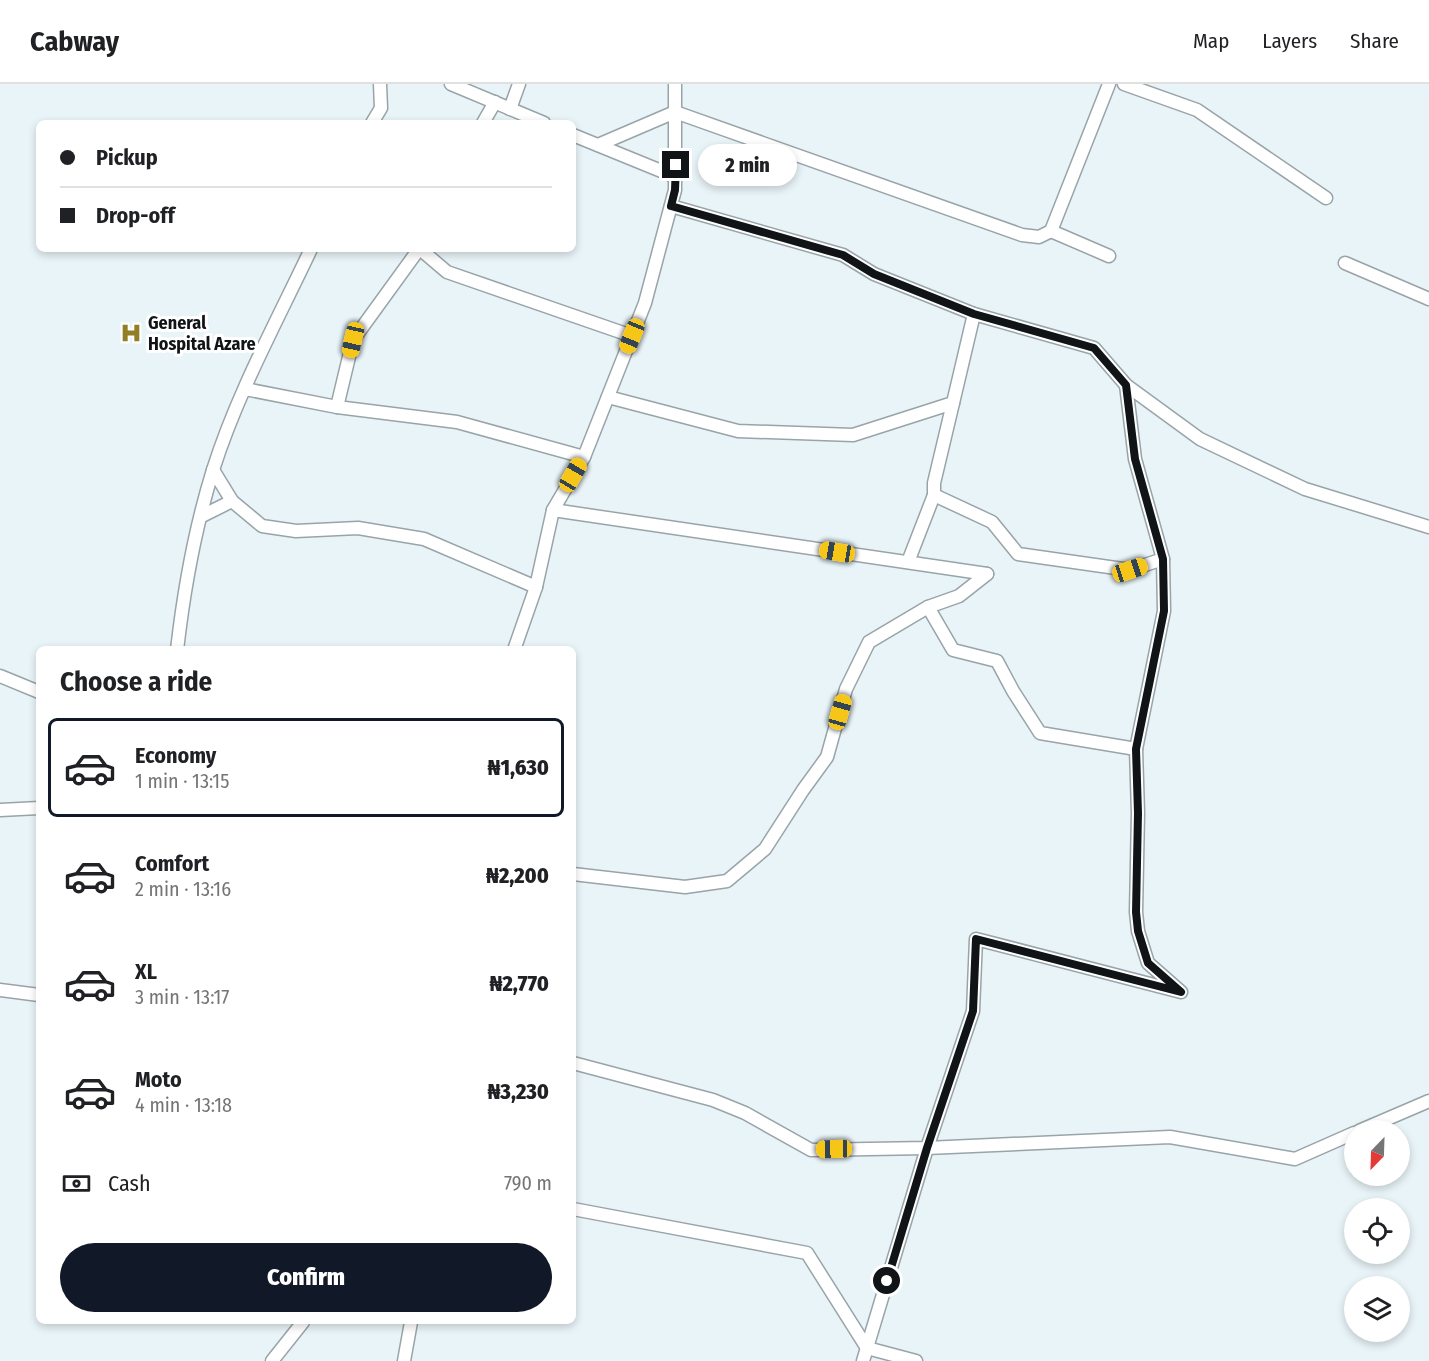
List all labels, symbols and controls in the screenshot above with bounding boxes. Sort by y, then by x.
text: Cabway [30,25,119,58]
text: Map [1193,28,1229,54]
text: Layers [1262,28,1317,54]
text: Share [1350,28,1399,54]
text: Pickup [96,144,158,171]
callout: 2 min [697,144,796,186]
route end [662,151,689,178]
text: 2 min [725,153,770,177]
text: Drop-off [96,202,175,229]
place label: General Hospital Azare [148,312,256,355]
car [617,316,647,356]
car [340,320,366,360]
hospital icon: General Hospital Azare [119,321,143,345]
car [556,455,590,495]
car [818,540,856,564]
car [1110,556,1150,584]
text: Choose a ride [60,666,212,698]
car [826,692,854,732]
icon: car [63,741,117,795]
text: Economy [135,742,216,769]
text: ₦1,630 [487,754,549,781]
text: 1 min · 13:15 [135,769,229,793]
icon: car [63,849,117,903]
text: Comfort [135,850,209,877]
text: ₦2,200 [486,862,549,889]
text: 2 min · 13:16 [135,877,231,901]
icon: car [63,957,117,1011]
text: XL [135,958,157,985]
text: ₦2,770 [490,970,549,997]
text: 3 min · 13:17 [135,985,229,1009]
icon: car [63,1065,117,1119]
text: Moto [135,1066,182,1093]
text: ₦3,230 [487,1078,549,1105]
text: 4 min · 13:18 [135,1093,232,1117]
north arrow [1344,1120,1410,1186]
map controls [1344,1120,1410,1342]
car [816,1140,852,1158]
icon: cash [60,1167,93,1200]
text: Cash [108,1170,151,1197]
text: 790 m [504,1171,552,1195]
button: locate [1344,1198,1410,1264]
button: Confirm [60,1243,552,1312]
route start [873,1267,900,1294]
button: layers [1344,1276,1410,1342]

